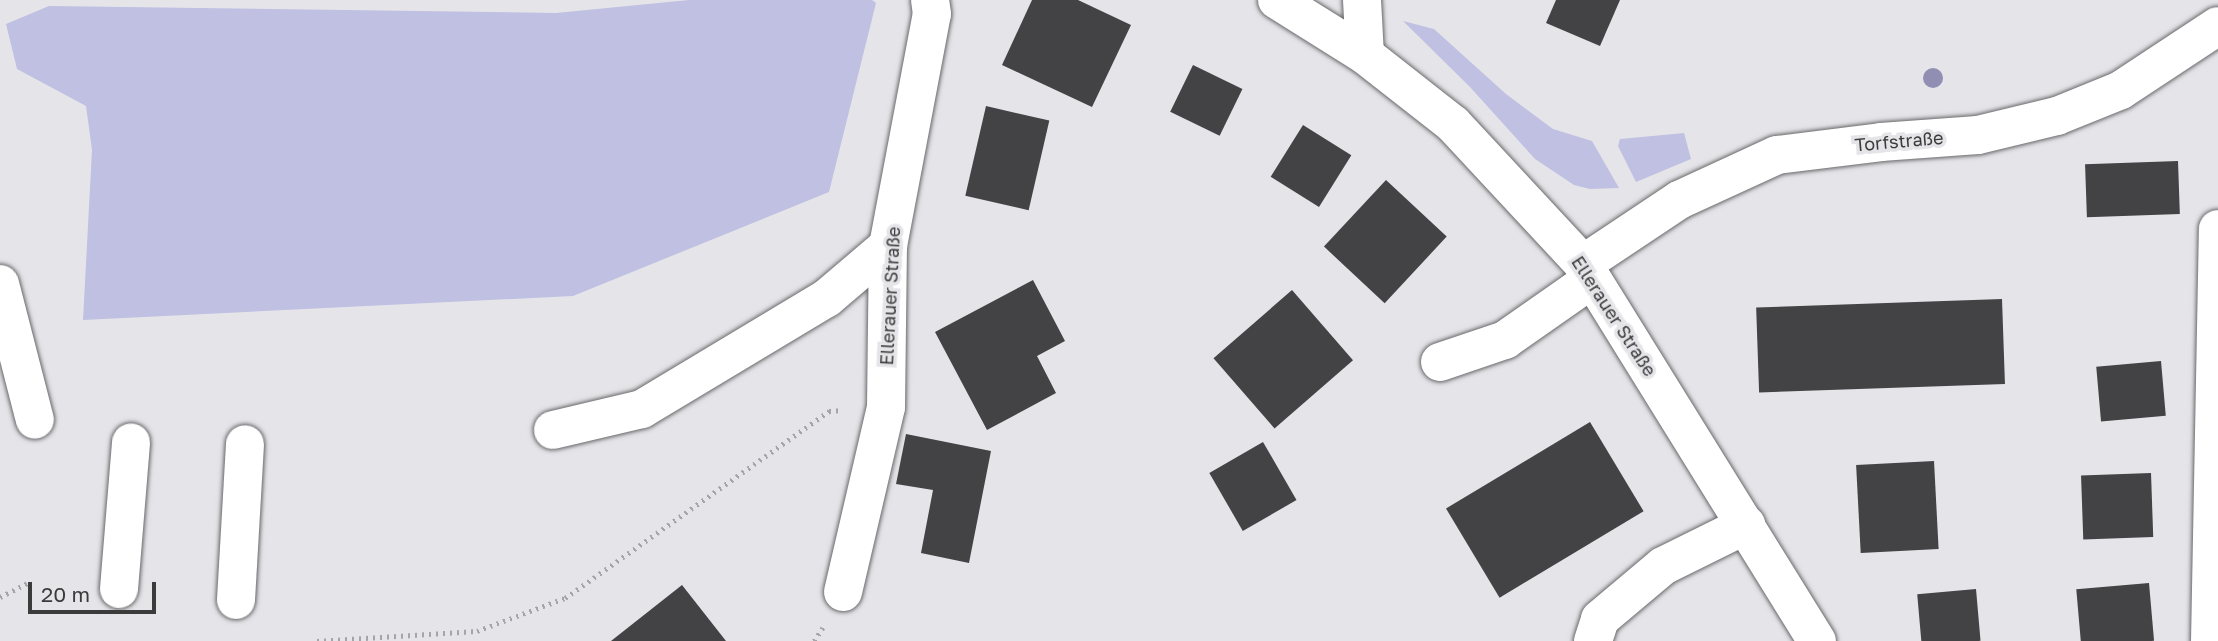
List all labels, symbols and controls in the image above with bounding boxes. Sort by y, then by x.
street label: Torfstraße [1854,126,1944,156]
street label: Ellerauer Straße [876,226,904,366]
street label: Ellerauer Straße [1567,252,1661,380]
scale bar [32,568,159,612]
text: 20 m [41,581,90,607]

